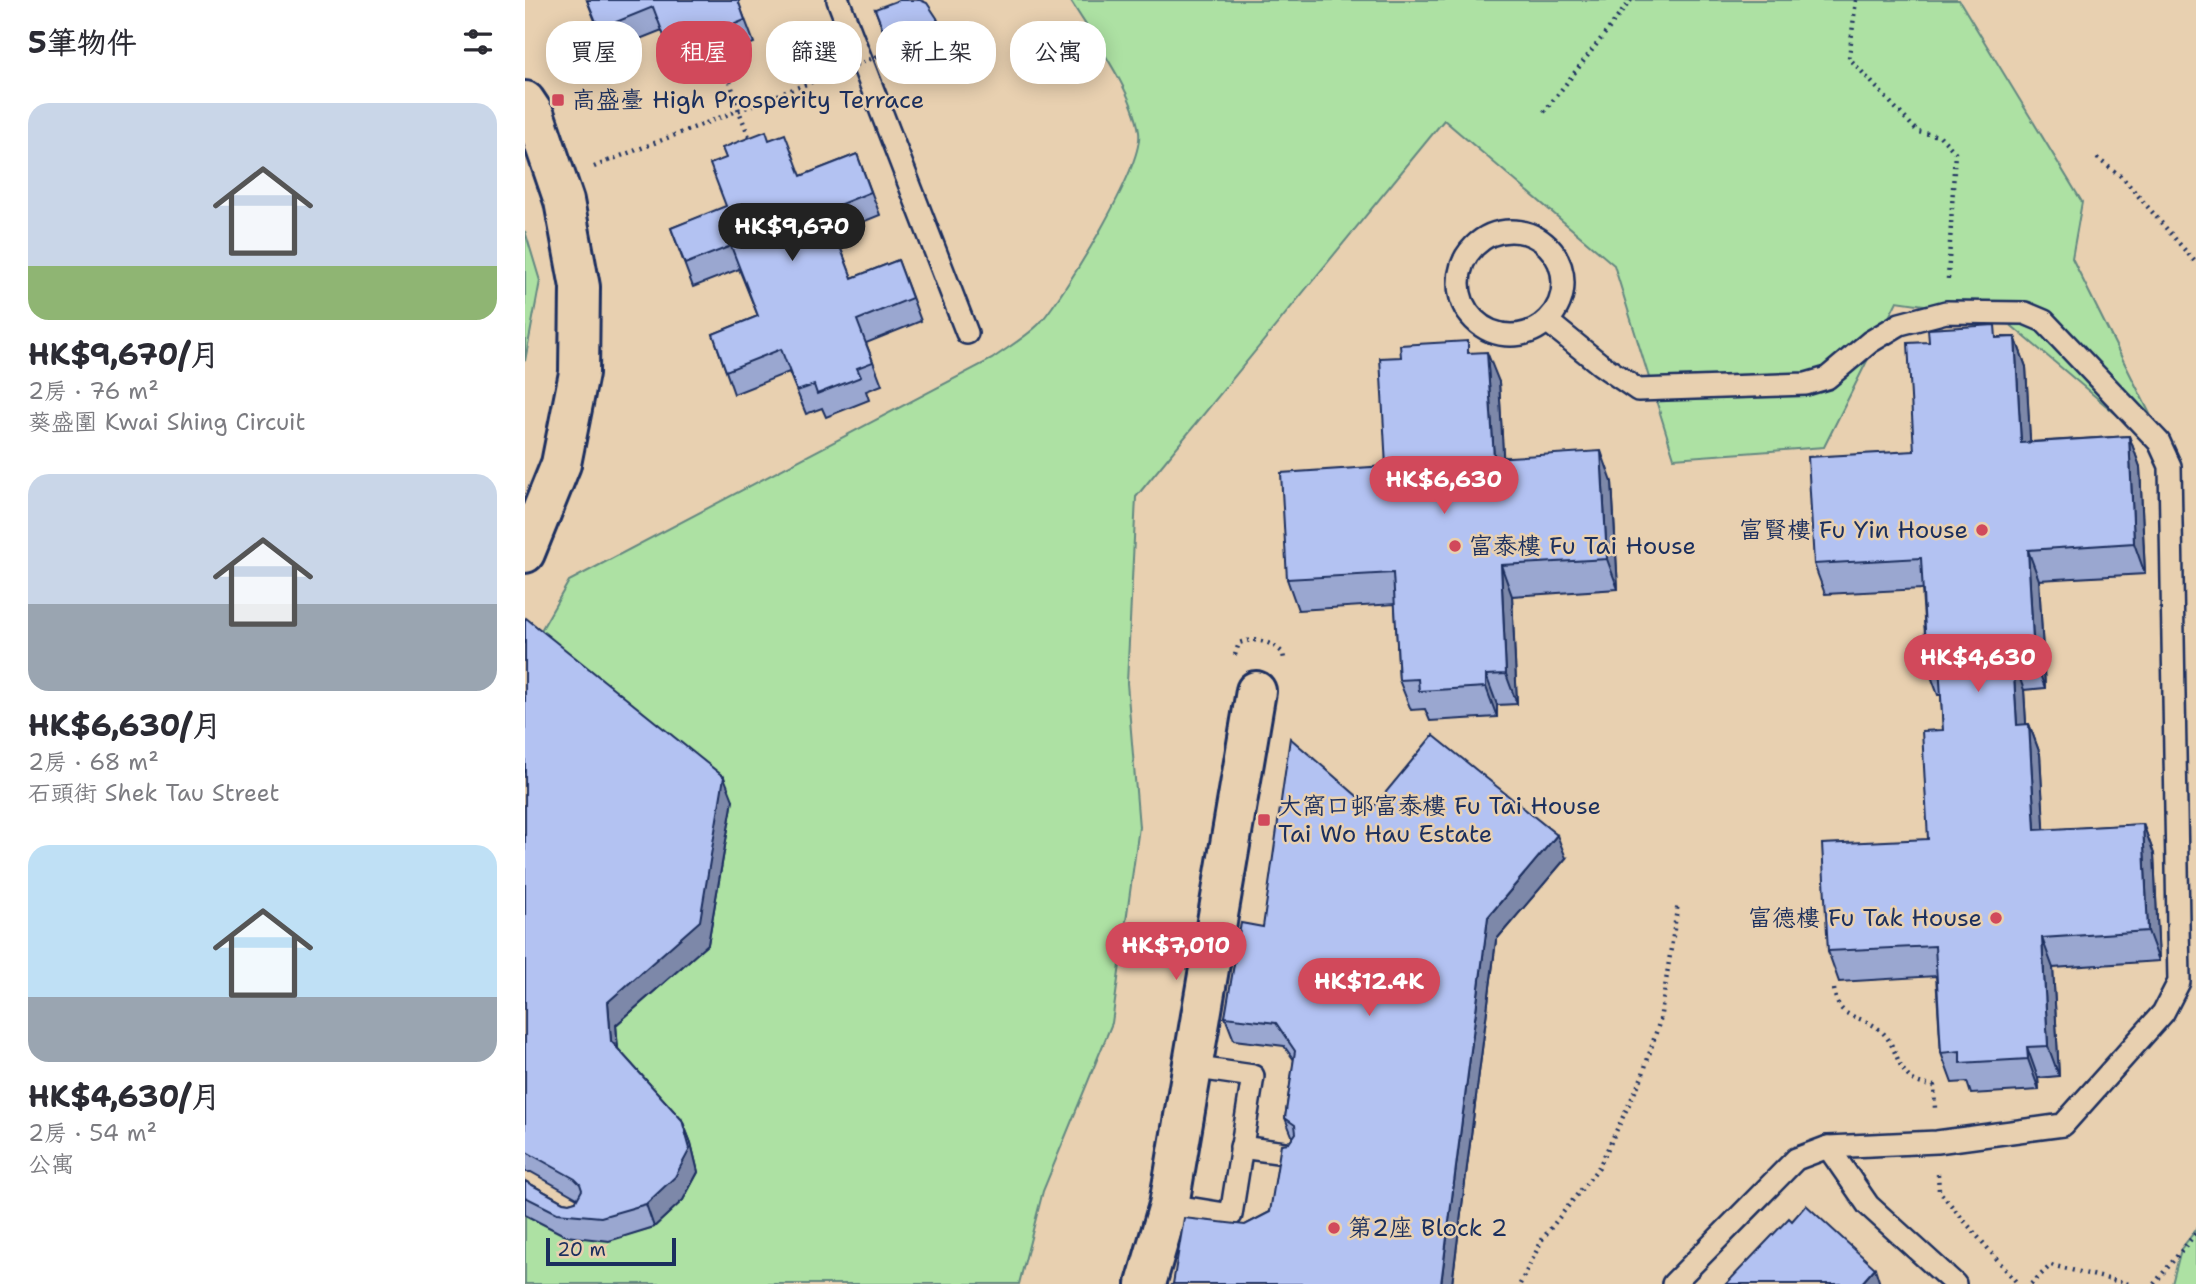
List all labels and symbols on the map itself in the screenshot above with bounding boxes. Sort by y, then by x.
place label: 高盛臺 High Prosperity Terrace [572,84,924,116]
marker: 高盛臺 High Prosperity Terrace [550,92,566,108]
pin: HK$9,670 [720,204,864,263]
pin: HK$6,630 [1372,456,1516,516]
place label: 富賢樓 Fu Yin House [1739,514,1968,546]
marker: 富賢樓 Fu Yin House [1974,522,1990,538]
place label: 富泰樓 Fu Tai House [1469,530,1696,562]
marker: 富泰樓 Fu Tai House [1447,538,1463,554]
pin: HK$4,630 [1906,634,2050,694]
place label: 大窩口邨富泰樓 Fu Tai House Tai Wo Hau Estate [1278,790,1601,850]
marker: 大窩口邨富泰樓 Fu Tai House Tai Wo Hau Estate [1256,812,1272,828]
place label: 富德樓 Fu Tak House [1748,902,1982,934]
marker: 富德樓 Fu Tak House [1988,910,2004,926]
pin: HK$7,010 [1104,922,1248,982]
pin: HK$12.4K [1297,958,1441,1018]
place label: 第2座 Block 2 [1348,1212,1508,1244]
marker: 第2座 Block 2 [1326,1220,1342,1236]
scale bar [546,1235,675,1267]

